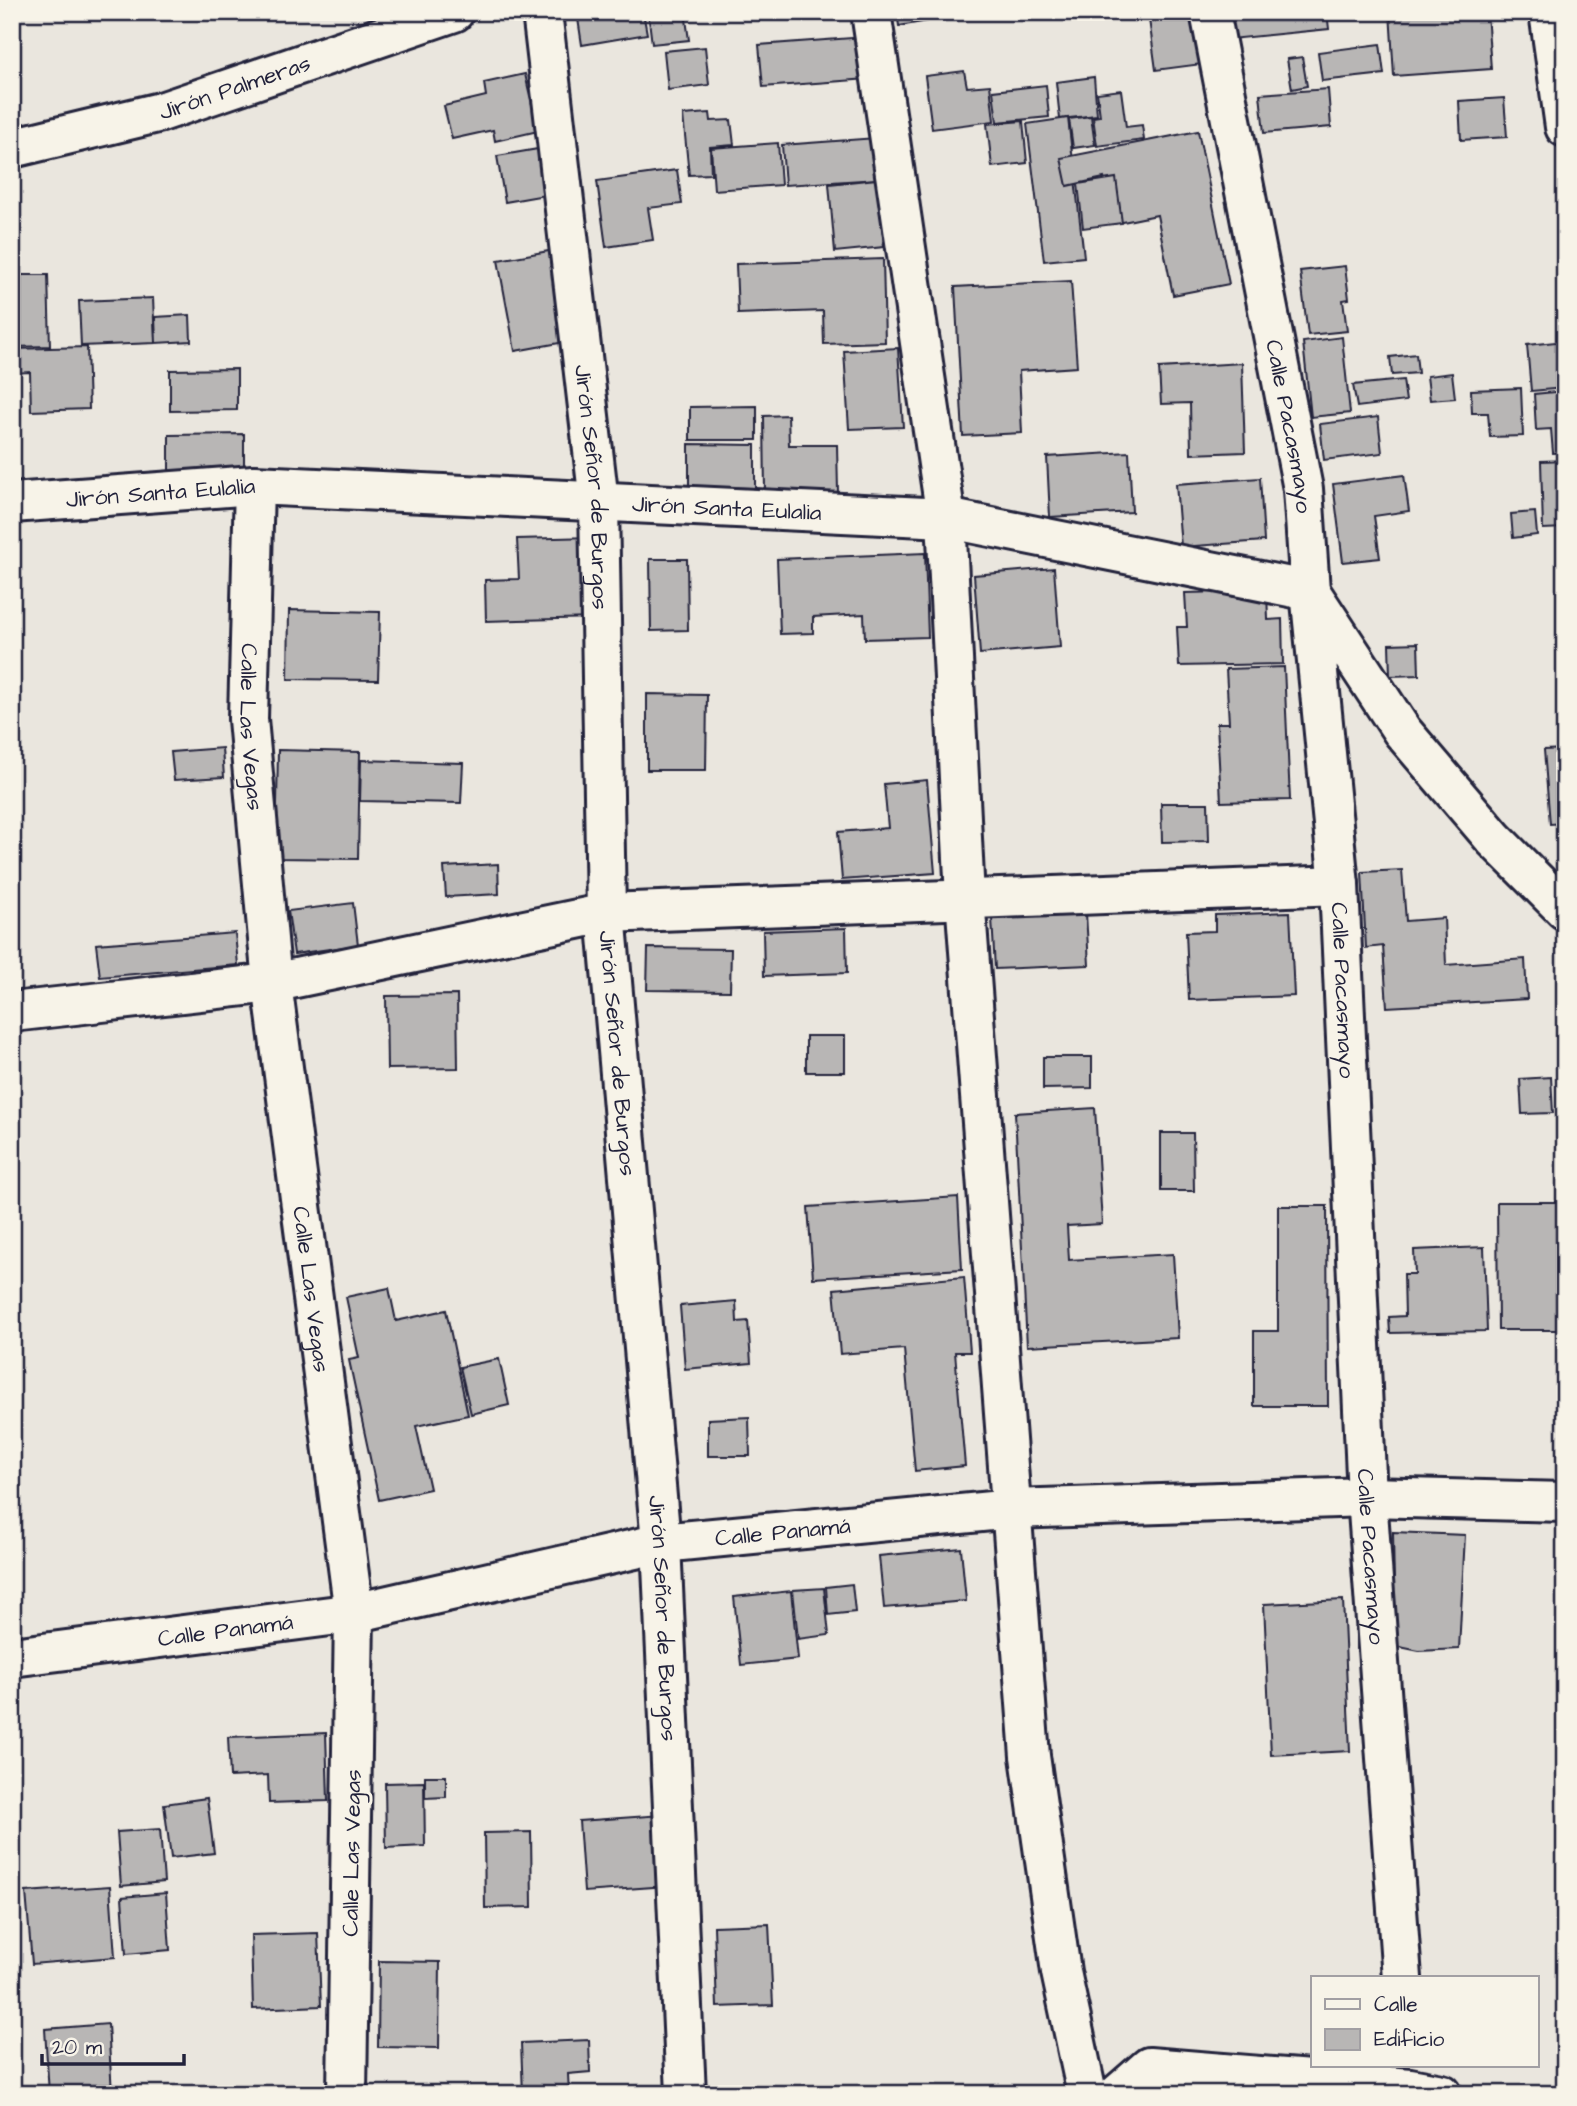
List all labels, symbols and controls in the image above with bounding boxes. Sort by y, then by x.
street label: Jirón Palmeras [155,47,315,129]
street label: Calle Pacasmayo [1257,337,1320,514]
street label: Jirón Señor de Burgos [566,363,616,610]
street label: Jirón Santa Eulalia [65,470,257,516]
street label: Jirón Santa Eulalia [631,488,823,529]
street label: Calle Las Vegas [231,643,271,812]
street label: Calle Pacasmayo [1323,902,1363,1079]
street label: Jirón Señor de Burgos [591,929,644,1177]
street label: Calle Las Vegas [284,1204,338,1374]
street label: Calle Pacasmayo [1349,1468,1393,1646]
street label: Jirón Señor de Burgos [640,1494,685,1742]
street label: Calle Panamá [714,1510,852,1555]
street label: Calle Panamá [156,1606,295,1655]
street label: Calle Las Vegas [335,1769,370,1937]
legend [1311,1976,1538,2068]
text: Calle [1374,1990,1418,2019]
scale bar [42,2022,184,2066]
text: Edificio [1374,2025,1444,2054]
text: 20 m [52,2033,103,2062]

